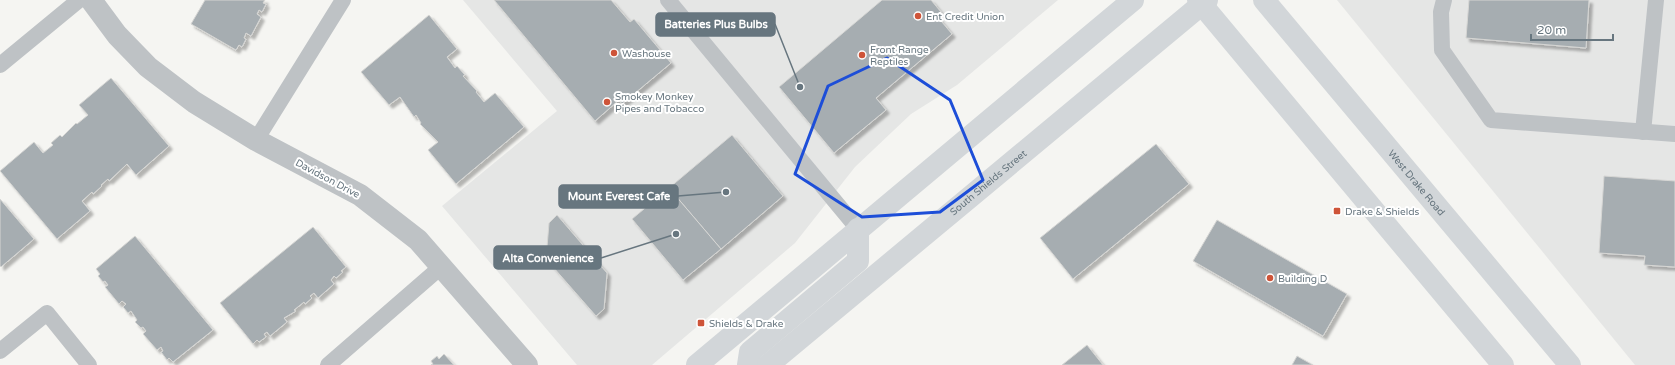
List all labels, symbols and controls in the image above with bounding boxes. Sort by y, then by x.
marker: Ent Credit Union [913,11,923,21]
place label: Ent Credit Union [926,11,1004,23]
callout: Batteries Plus Bulbs [656,13,775,36]
scale bar [1531,16,1613,42]
text: Batteries Plus Bulbs [664,18,769,31]
text: 20 m [1537,23,1566,37]
place label: Front Range Reptiles [870,44,929,68]
marker: Washouse [609,48,619,58]
place label: Washouse [622,48,671,60]
marker: Front Range Reptiles [857,50,867,60]
place label: Smokey Monkey Pipes and Tobacco [615,91,704,115]
marker: Smokey Monkey Pipes and Tobacco [602,97,612,107]
street label: South Shields Street [948,147,1029,218]
street label: West Drake Road [1385,148,1447,218]
street label: Davidson Drive [293,157,362,201]
callout: Mount Everest Cafe [559,185,678,208]
text: Mount Everest Cafe [568,190,671,203]
marker: Drake & Shields [1332,206,1342,216]
place label: Drake & Shields [1345,206,1420,218]
callout: Alta Convenience [494,246,601,269]
text: Alta Convenience [502,252,594,265]
marker: Building D [1265,273,1275,283]
place label: Building D [1278,273,1327,285]
marker: Shields & Drake [696,318,706,328]
place label: Shields & Drake [709,318,784,330]

